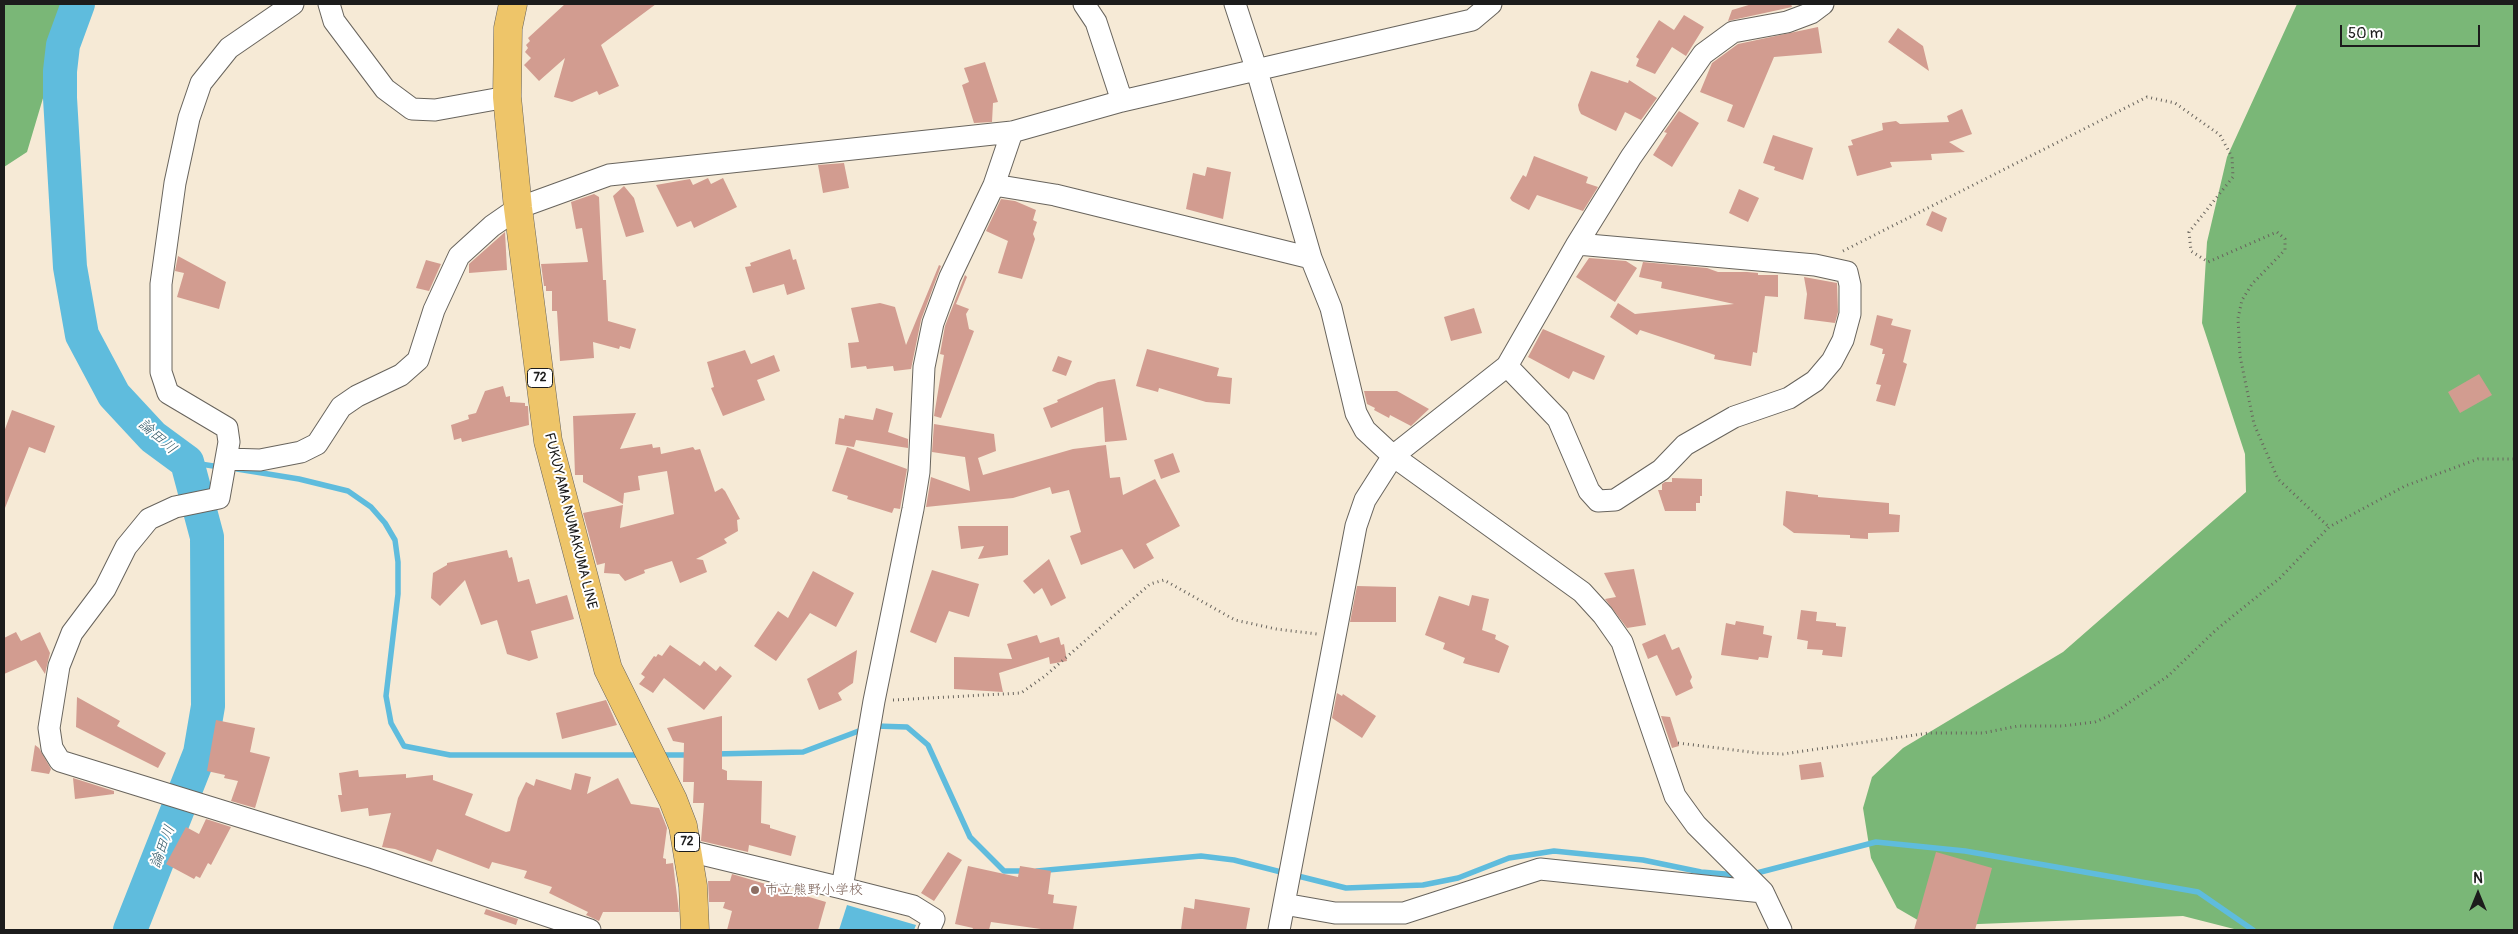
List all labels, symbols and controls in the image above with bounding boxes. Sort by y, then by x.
scale bar [2343,15,2483,47]
text: 50 m [2348,24,2383,43]
road number: 72 [528,368,552,388]
water label: 論田川 [134,415,180,459]
street label: FUKUYAMA NUMAKUMA LINE [540,431,600,611]
water label: 論田川 [147,823,179,871]
road number: 72 [674,832,700,852]
north arrow [2453,869,2503,919]
text: N [2473,870,2483,887]
place label: 市立熊野小学校 [765,882,863,898]
marker: 市立熊野小学校 [749,884,761,896]

